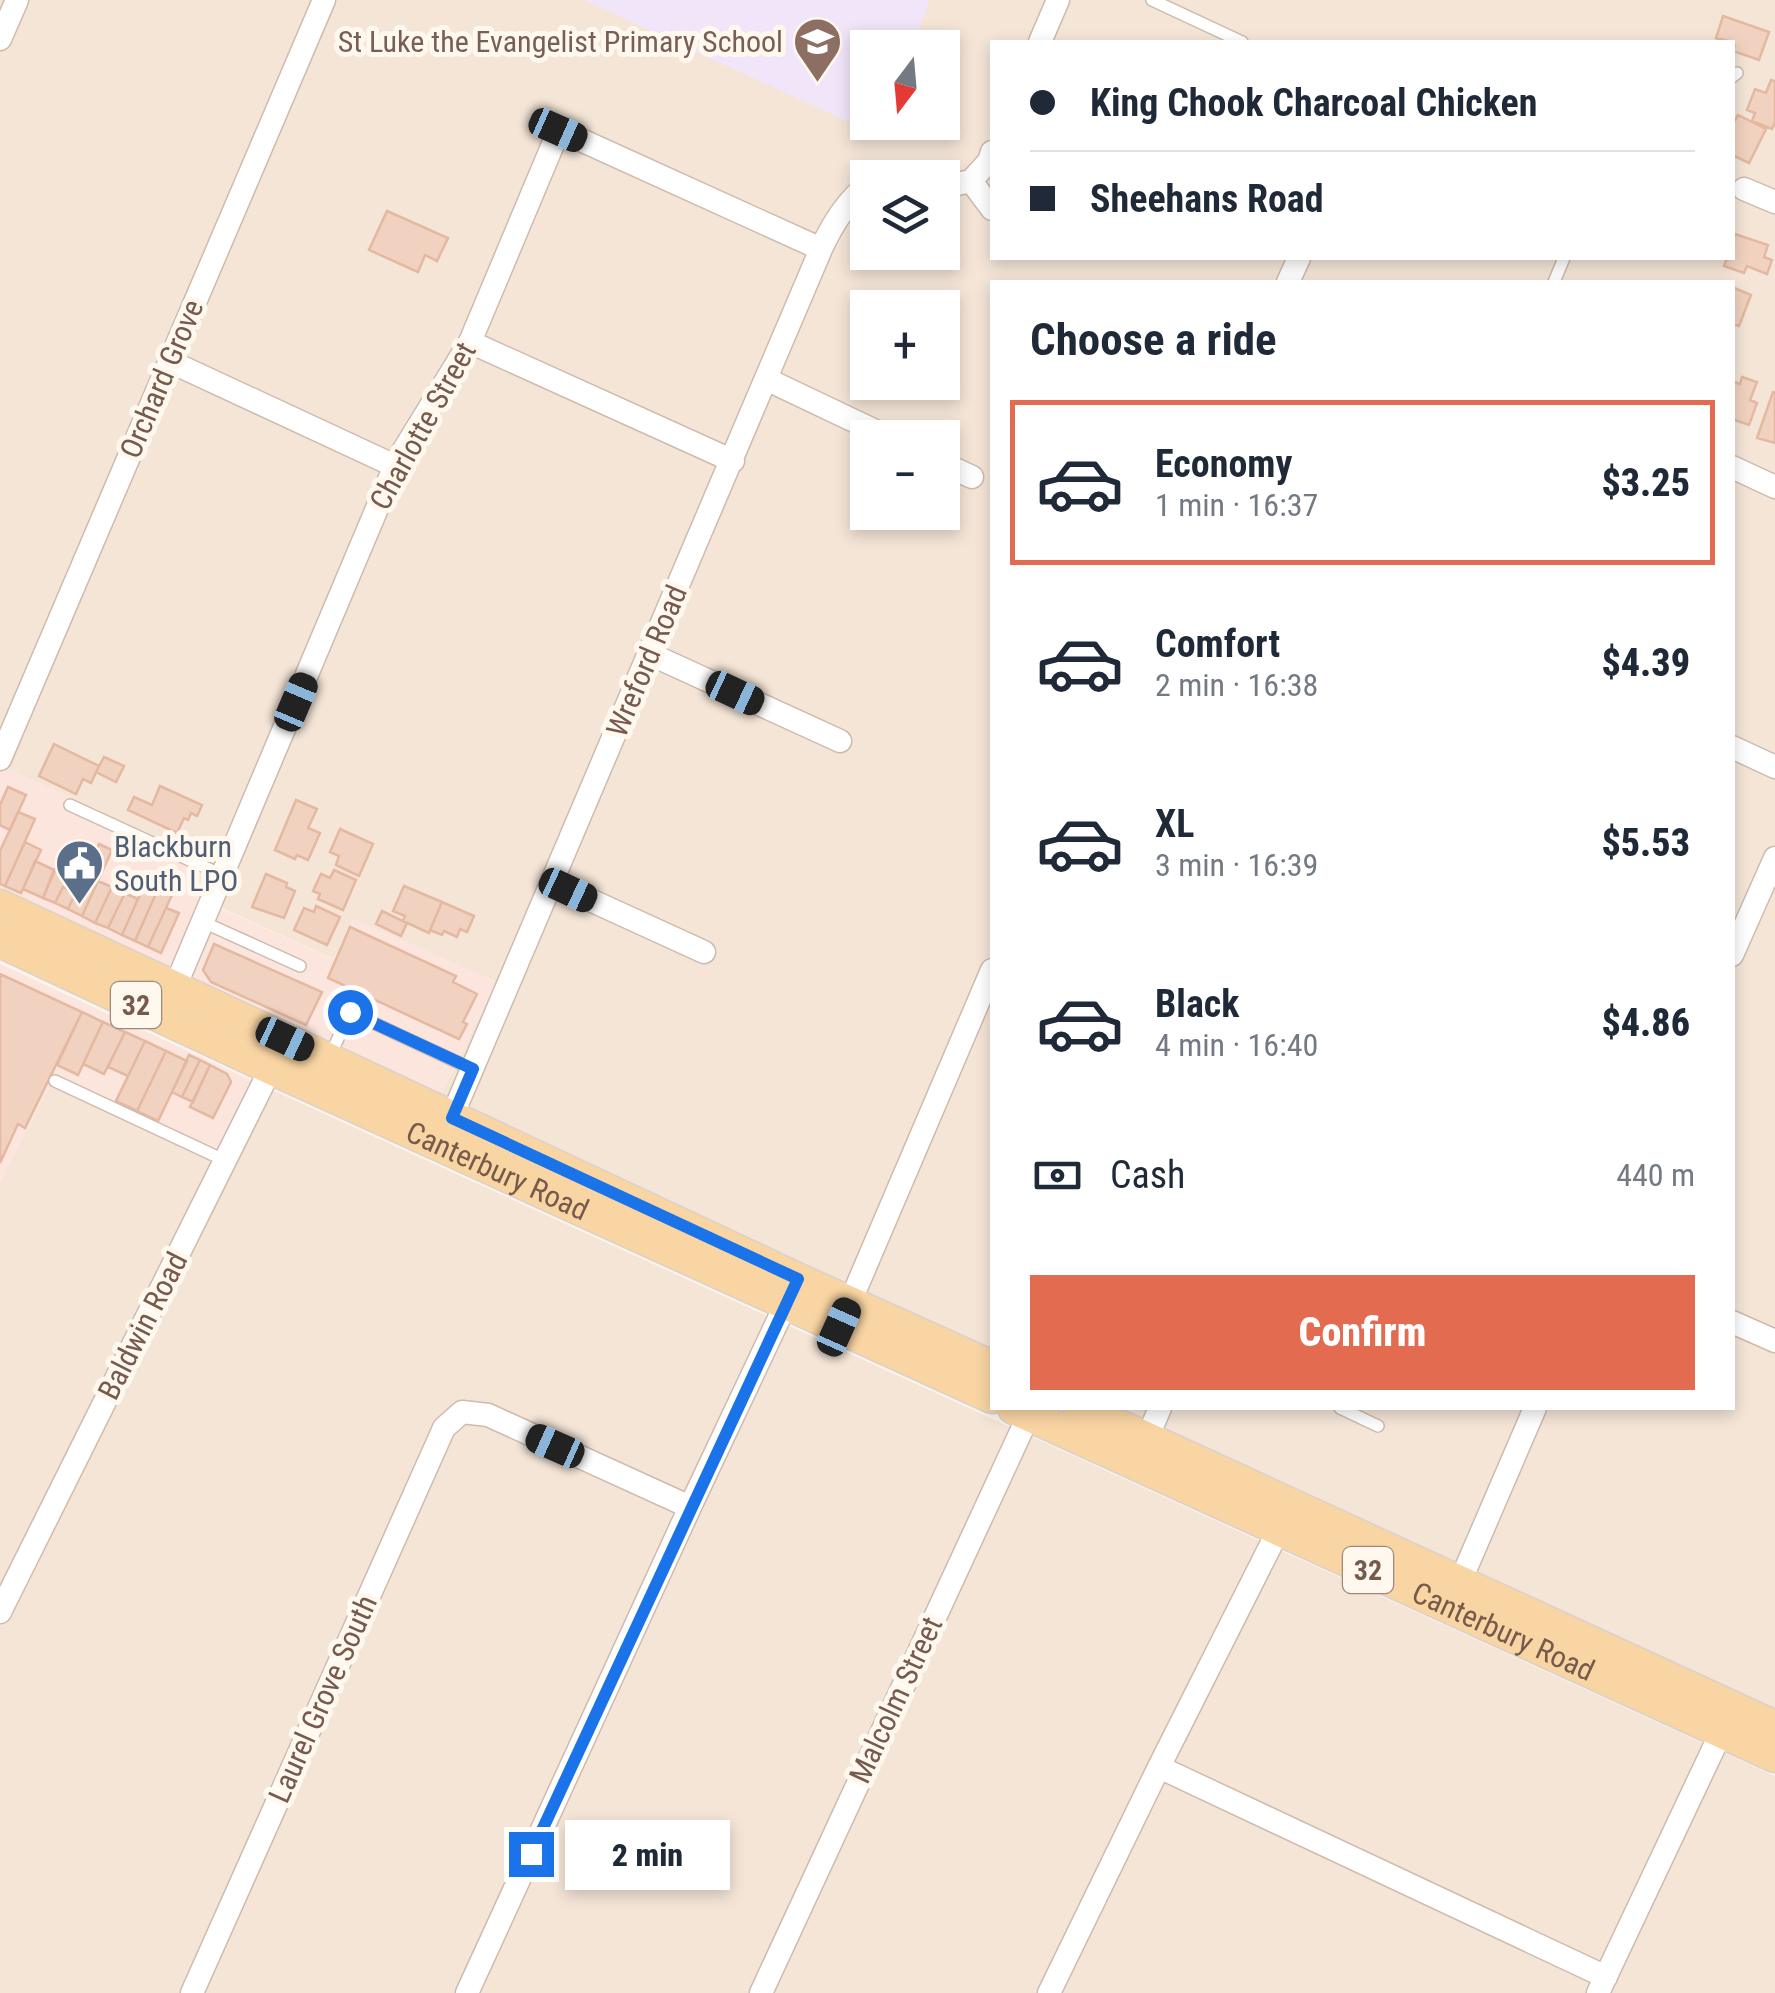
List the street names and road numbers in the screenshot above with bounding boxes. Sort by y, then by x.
street label: Orchard Grove [113,294,211,463]
street label: Charlotte Street [362,336,483,516]
street label: Wreford Road [599,580,694,742]
road number: 32 [111,982,161,1028]
street label: Canterbury Road [401,1114,594,1227]
street label: Baldwin Road [91,1246,195,1405]
road number: 32 [1343,1547,1393,1593]
street label: Canterbury Road [1407,1575,1600,1688]
street label: Laurel Grove South [261,1590,384,1808]
street label: Malcolm Street [842,1611,949,1789]

